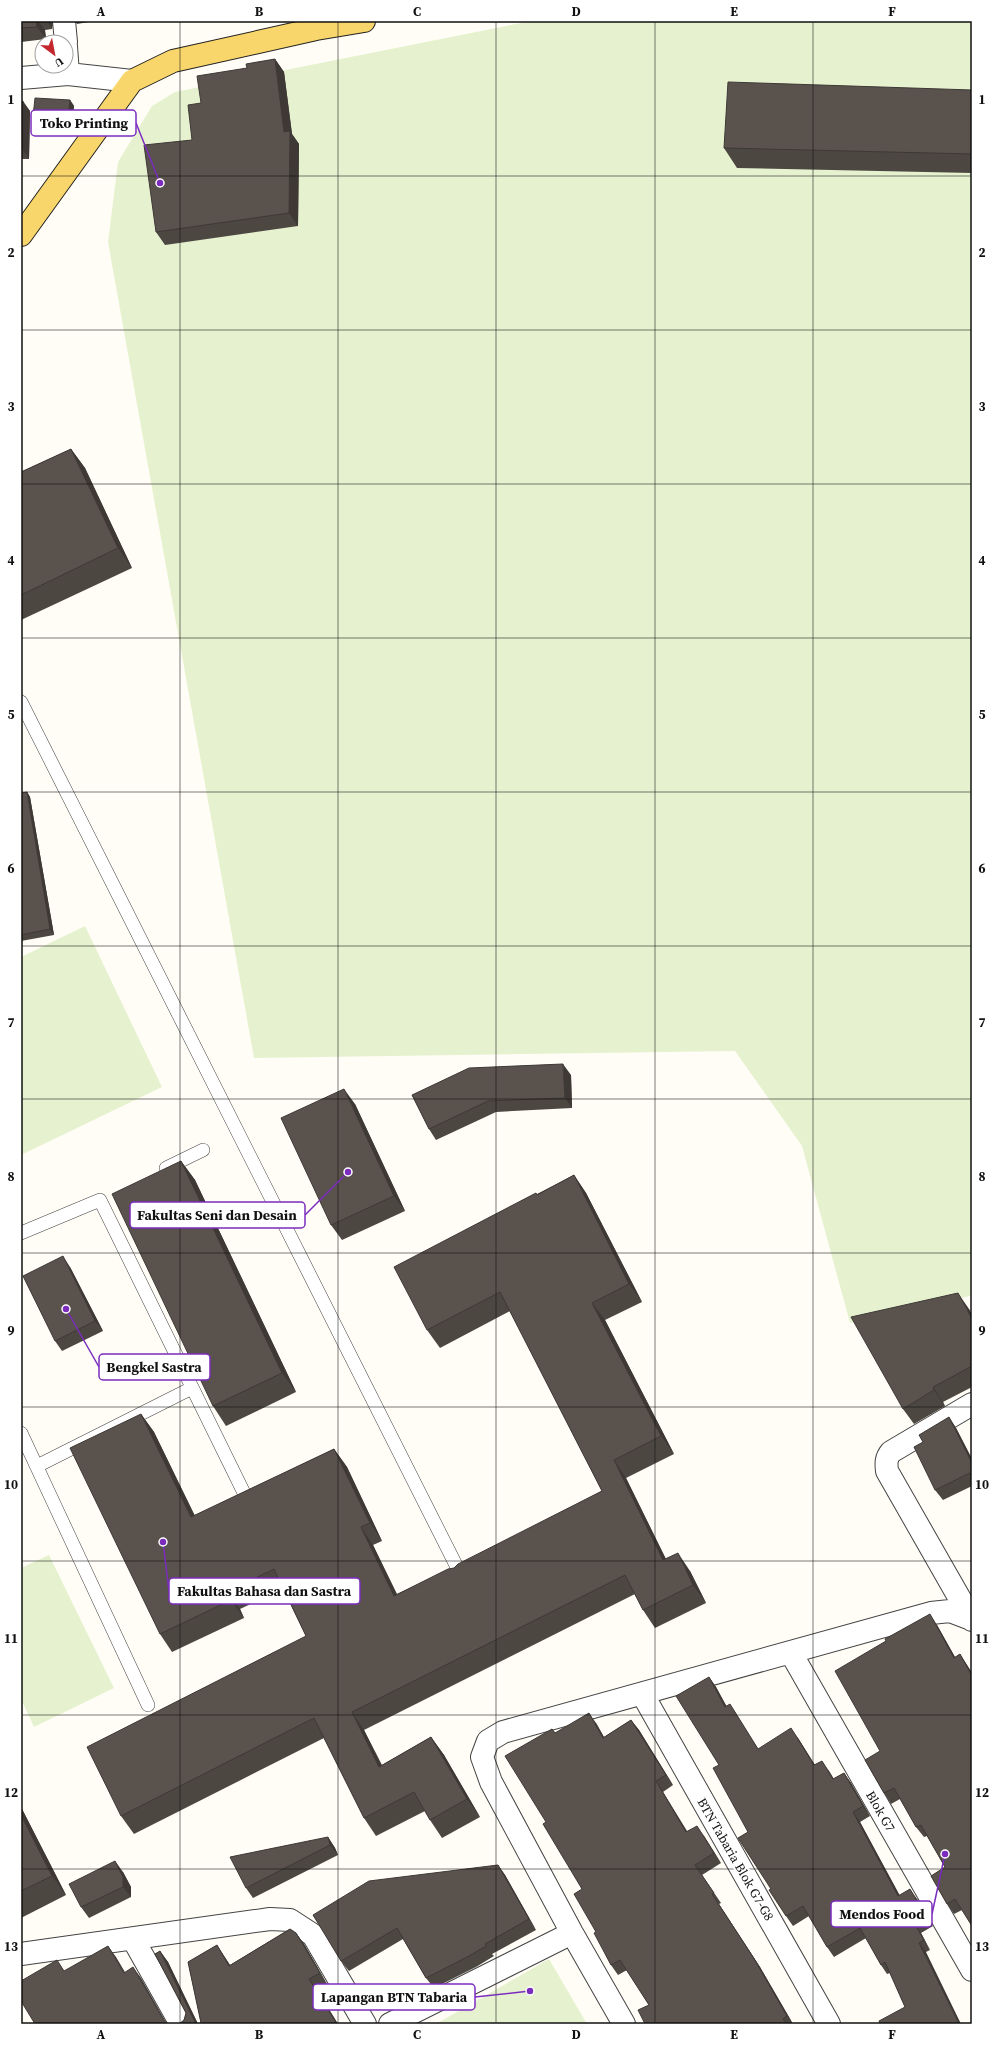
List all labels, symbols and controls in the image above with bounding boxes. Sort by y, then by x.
text: A [97,3,106,20]
text: B [255,3,264,20]
text: C [413,3,421,20]
text: D [571,3,581,20]
text: E [730,3,738,20]
text: F [888,3,896,20]
north arrow [34,34,74,74]
text: U [52,54,66,71]
text: 1 [7,91,15,108]
text: 1 [978,91,986,108]
callout: Toko Printing [31,110,136,136]
text: Toko Printing [40,113,129,133]
text: 2 [7,244,15,261]
text: 2 [978,244,986,261]
text: 3 [7,398,15,415]
text: 3 [978,398,986,415]
text: 4 [7,552,15,569]
text: 4 [978,552,986,569]
text: 5 [7,706,15,723]
text: 5 [978,706,986,723]
text: 6 [7,860,15,877]
text: 6 [978,860,986,877]
text: 7 [7,1014,15,1031]
text: 7 [978,1014,986,1031]
text: 8 [7,1168,15,1185]
text: 8 [978,1168,986,1185]
callout: Fakultas Seni dan Desain [130,1202,305,1228]
text: Fakultas Seni dan Desain [137,1205,297,1225]
text: 9 [7,1322,15,1339]
text: 9 [978,1322,986,1339]
callout: Bengkel Sastra [99,1354,210,1380]
text: Bengkel Sastra [106,1357,202,1377]
text: 10 [4,1476,18,1493]
text: 10 [975,1476,989,1493]
callout: Fakultas Bahasa dan Sastra [169,1578,360,1604]
text: Fakultas Bahasa dan Sastra [177,1581,352,1601]
text: 11 [4,1630,18,1647]
text: 11 [975,1630,989,1647]
text: 12 [4,1784,18,1801]
text: 12 [975,1784,989,1801]
street label: Blok G7 [862,1788,899,1835]
street label: BTN Tabaria Blok G7-G8 [693,1795,778,1924]
callout: Mendos Food [831,1901,932,1927]
text: Mendos Food [839,1904,925,1924]
text: 13 [4,1938,18,1955]
text: 13 [975,1938,989,1955]
callout: Lapangan BTN Tabaria [313,1984,475,2010]
text: Lapangan BTN Tabaria [321,1987,468,2007]
text: A [97,2026,106,2043]
text: B [255,2026,264,2043]
text: C [413,2026,421,2043]
text: D [571,2026,581,2043]
text: E [730,2026,738,2043]
text: F [888,2026,896,2043]

